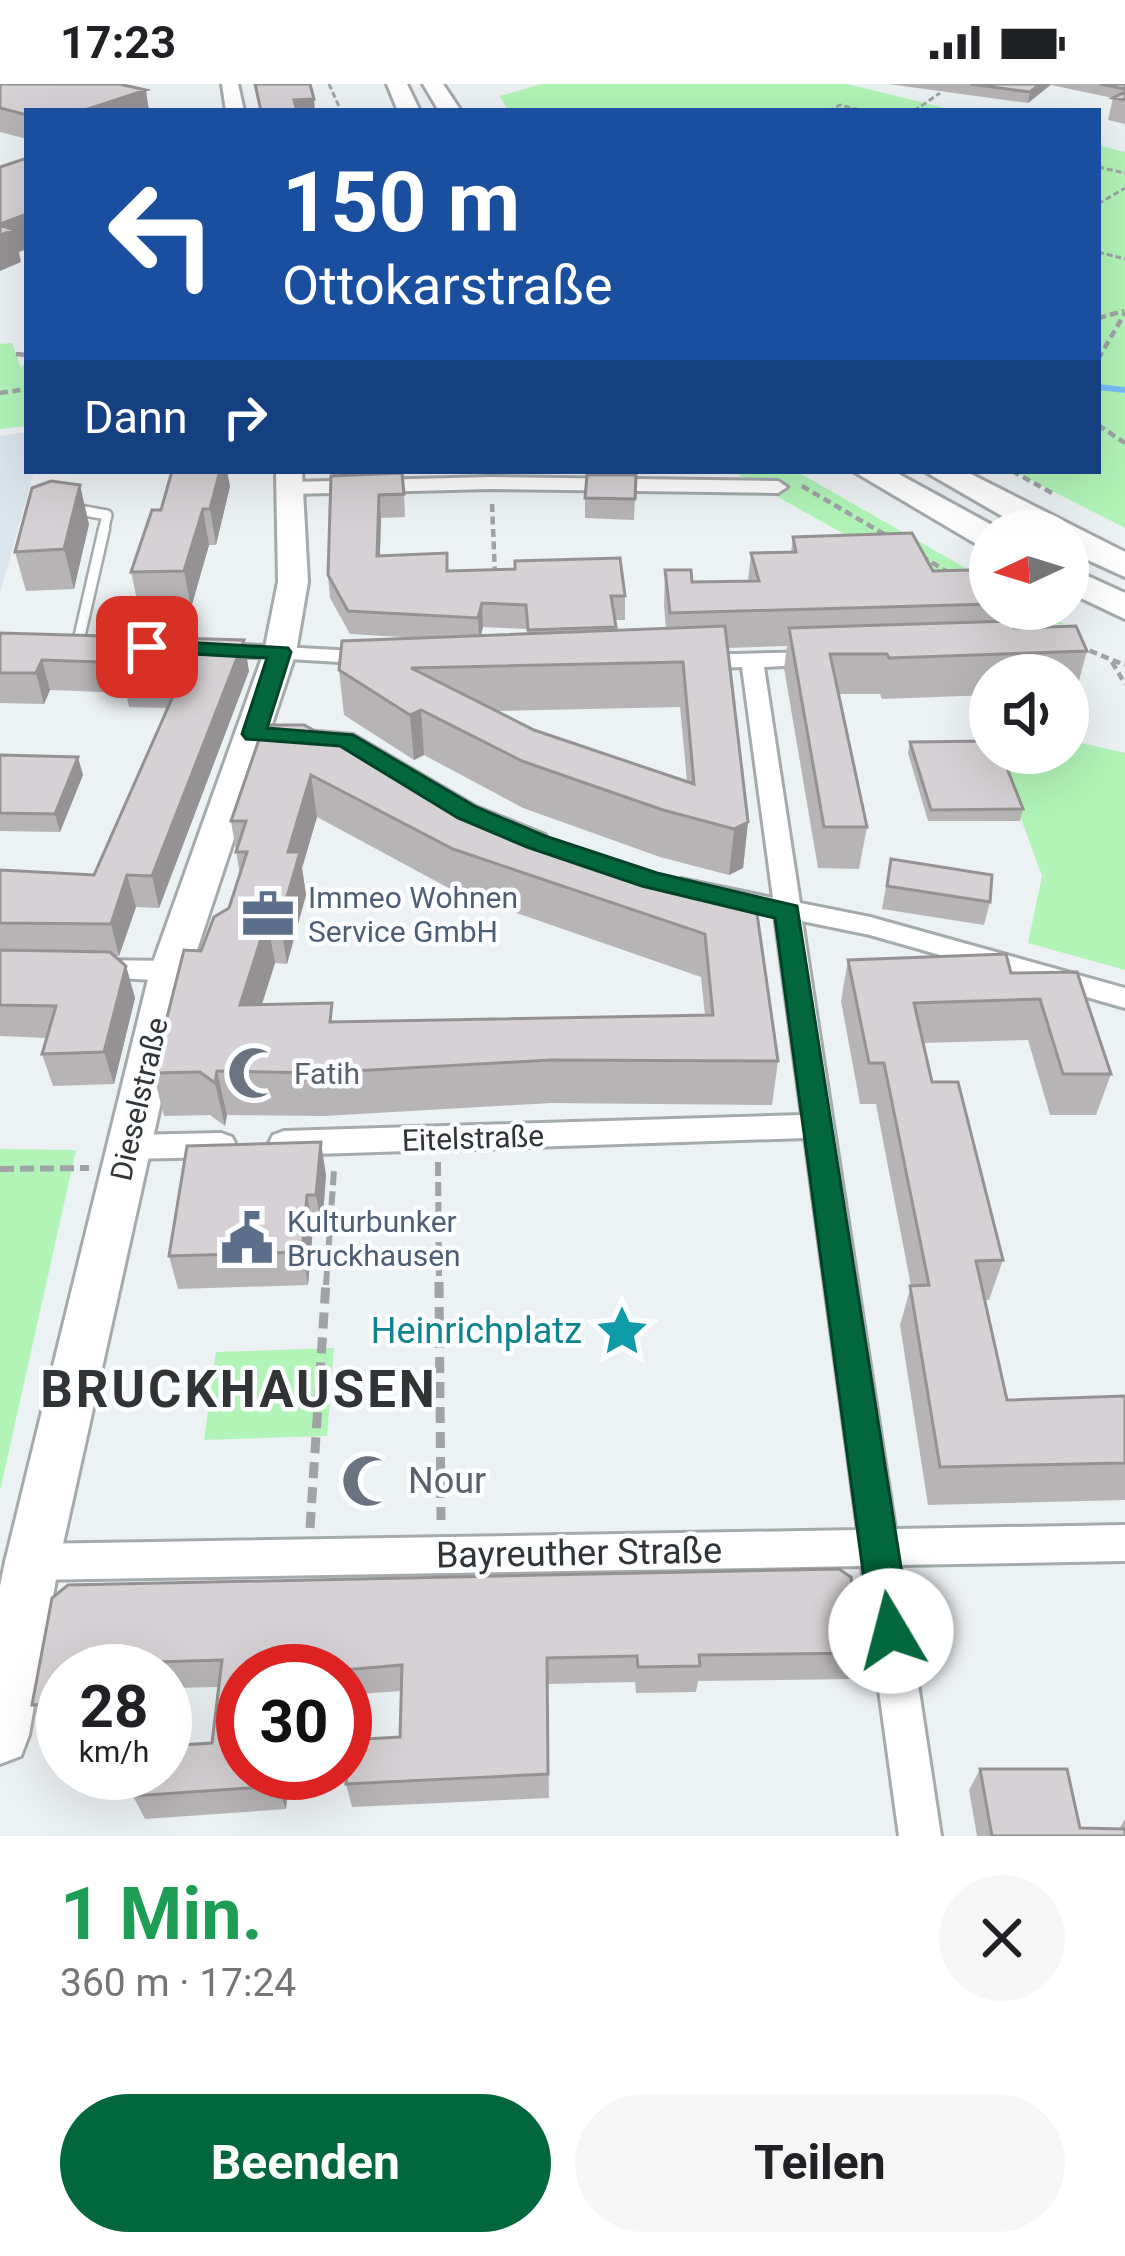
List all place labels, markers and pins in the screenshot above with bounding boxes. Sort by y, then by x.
pin [96,596,198,698]
place label: Immeo Wohnen Service GmbH [308,880,518,949]
office icon: Immeo Wohnen Service GmbH [239,885,297,943]
mosque icon: Fatih [225,1044,283,1102]
place label: Fatih [294,1056,360,1091]
place label: Kulturbunker Bruckhausen [287,1204,461,1273]
public building icon: Kulturbunker Bruckhausen [218,1209,276,1267]
place icon: Heinrichplatz [593,1302,651,1360]
place label: Heinrichplatz [371,1310,582,1352]
mosque icon: Nour [339,1452,397,1510]
place label: Nour [408,1460,486,1502]

